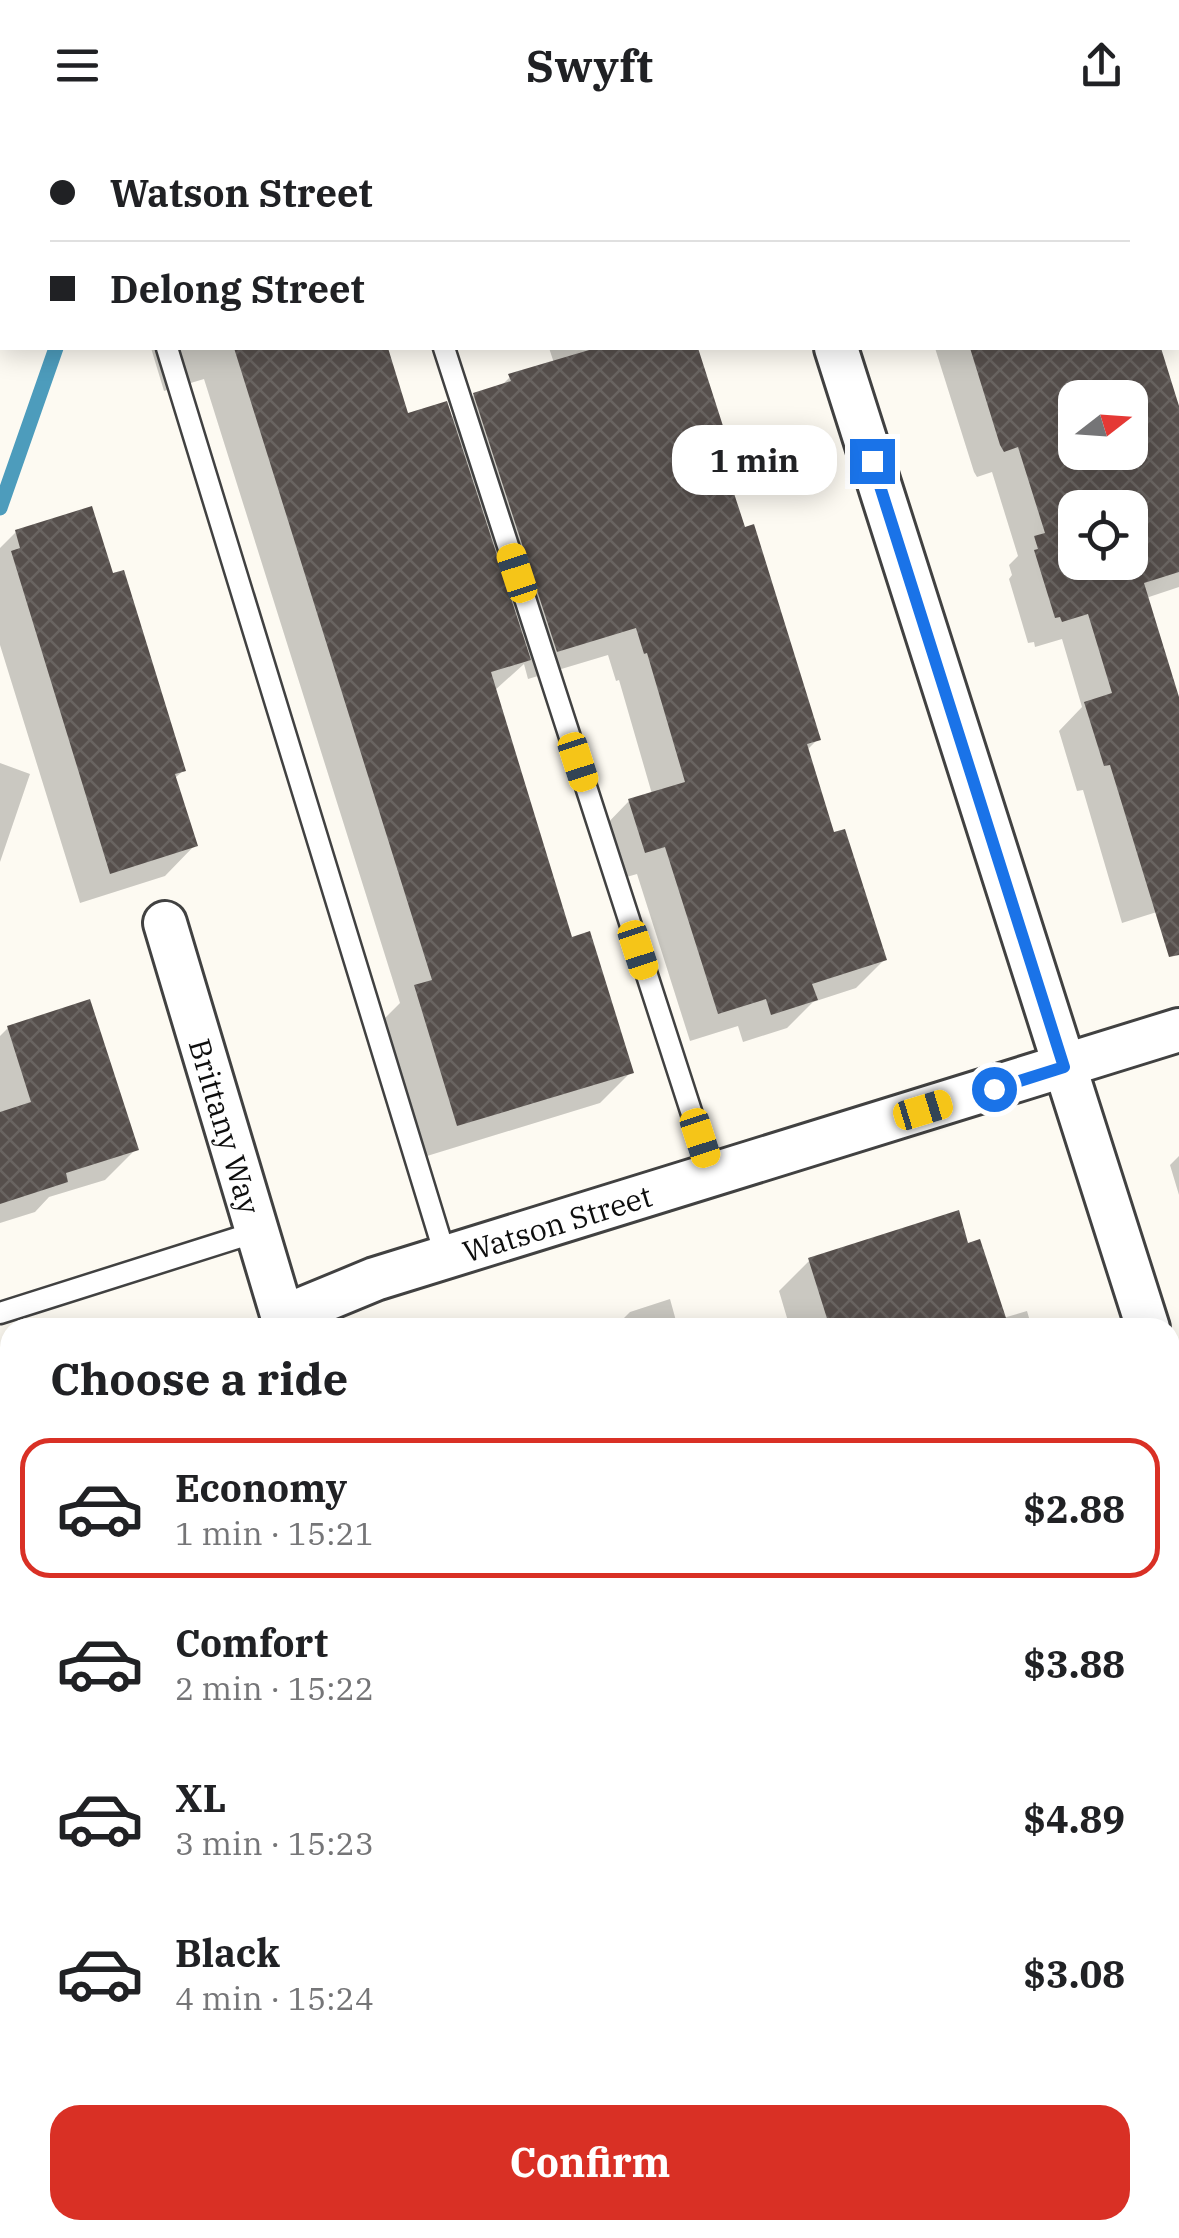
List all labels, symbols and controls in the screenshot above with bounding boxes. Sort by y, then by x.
text: Swyft [526,36,653,94]
icon: menu [50,38,105,93]
icon: share [1074,38,1129,93]
text: Watson Street [110,168,373,217]
text: Delong Street [110,264,365,313]
north arrow [1058,380,1148,470]
map controls [1058,380,1148,580]
callout: 1 min [672,426,837,496]
text: 1 min [710,439,799,481]
route end [850,439,895,484]
button: locate [1058,490,1148,580]
car [493,540,541,606]
car [554,729,602,795]
car [614,917,662,983]
street label: Brittany Way [181,1034,270,1219]
route start [972,1067,1017,1112]
car [890,1087,956,1133]
car [676,1105,724,1171]
street label: Watson Street [458,1175,656,1270]
text: Choose a ride [50,1349,348,1407]
icon: car [55,1463,145,1553]
text: Economy [175,1463,347,1512]
text: $2.88 [1023,1484,1125,1533]
text: 1 min · 15:21 [175,1512,374,1554]
icon: car [55,1618,145,1708]
text: Comfort [175,1618,328,1667]
text: $3.88 [1023,1639,1125,1688]
text: 2 min · 15:22 [175,1667,374,1709]
icon: car [55,1773,145,1863]
text: XL [175,1773,226,1822]
text: $4.89 [1023,1794,1125,1843]
text: 3 min · 15:23 [175,1822,374,1864]
icon: car [55,1928,145,2018]
text: Black [175,1928,280,1977]
text: $3.08 [1023,1949,1125,1998]
text: 4 min · 15:24 [175,1977,374,2019]
button: Confirm [50,2105,1130,2220]

